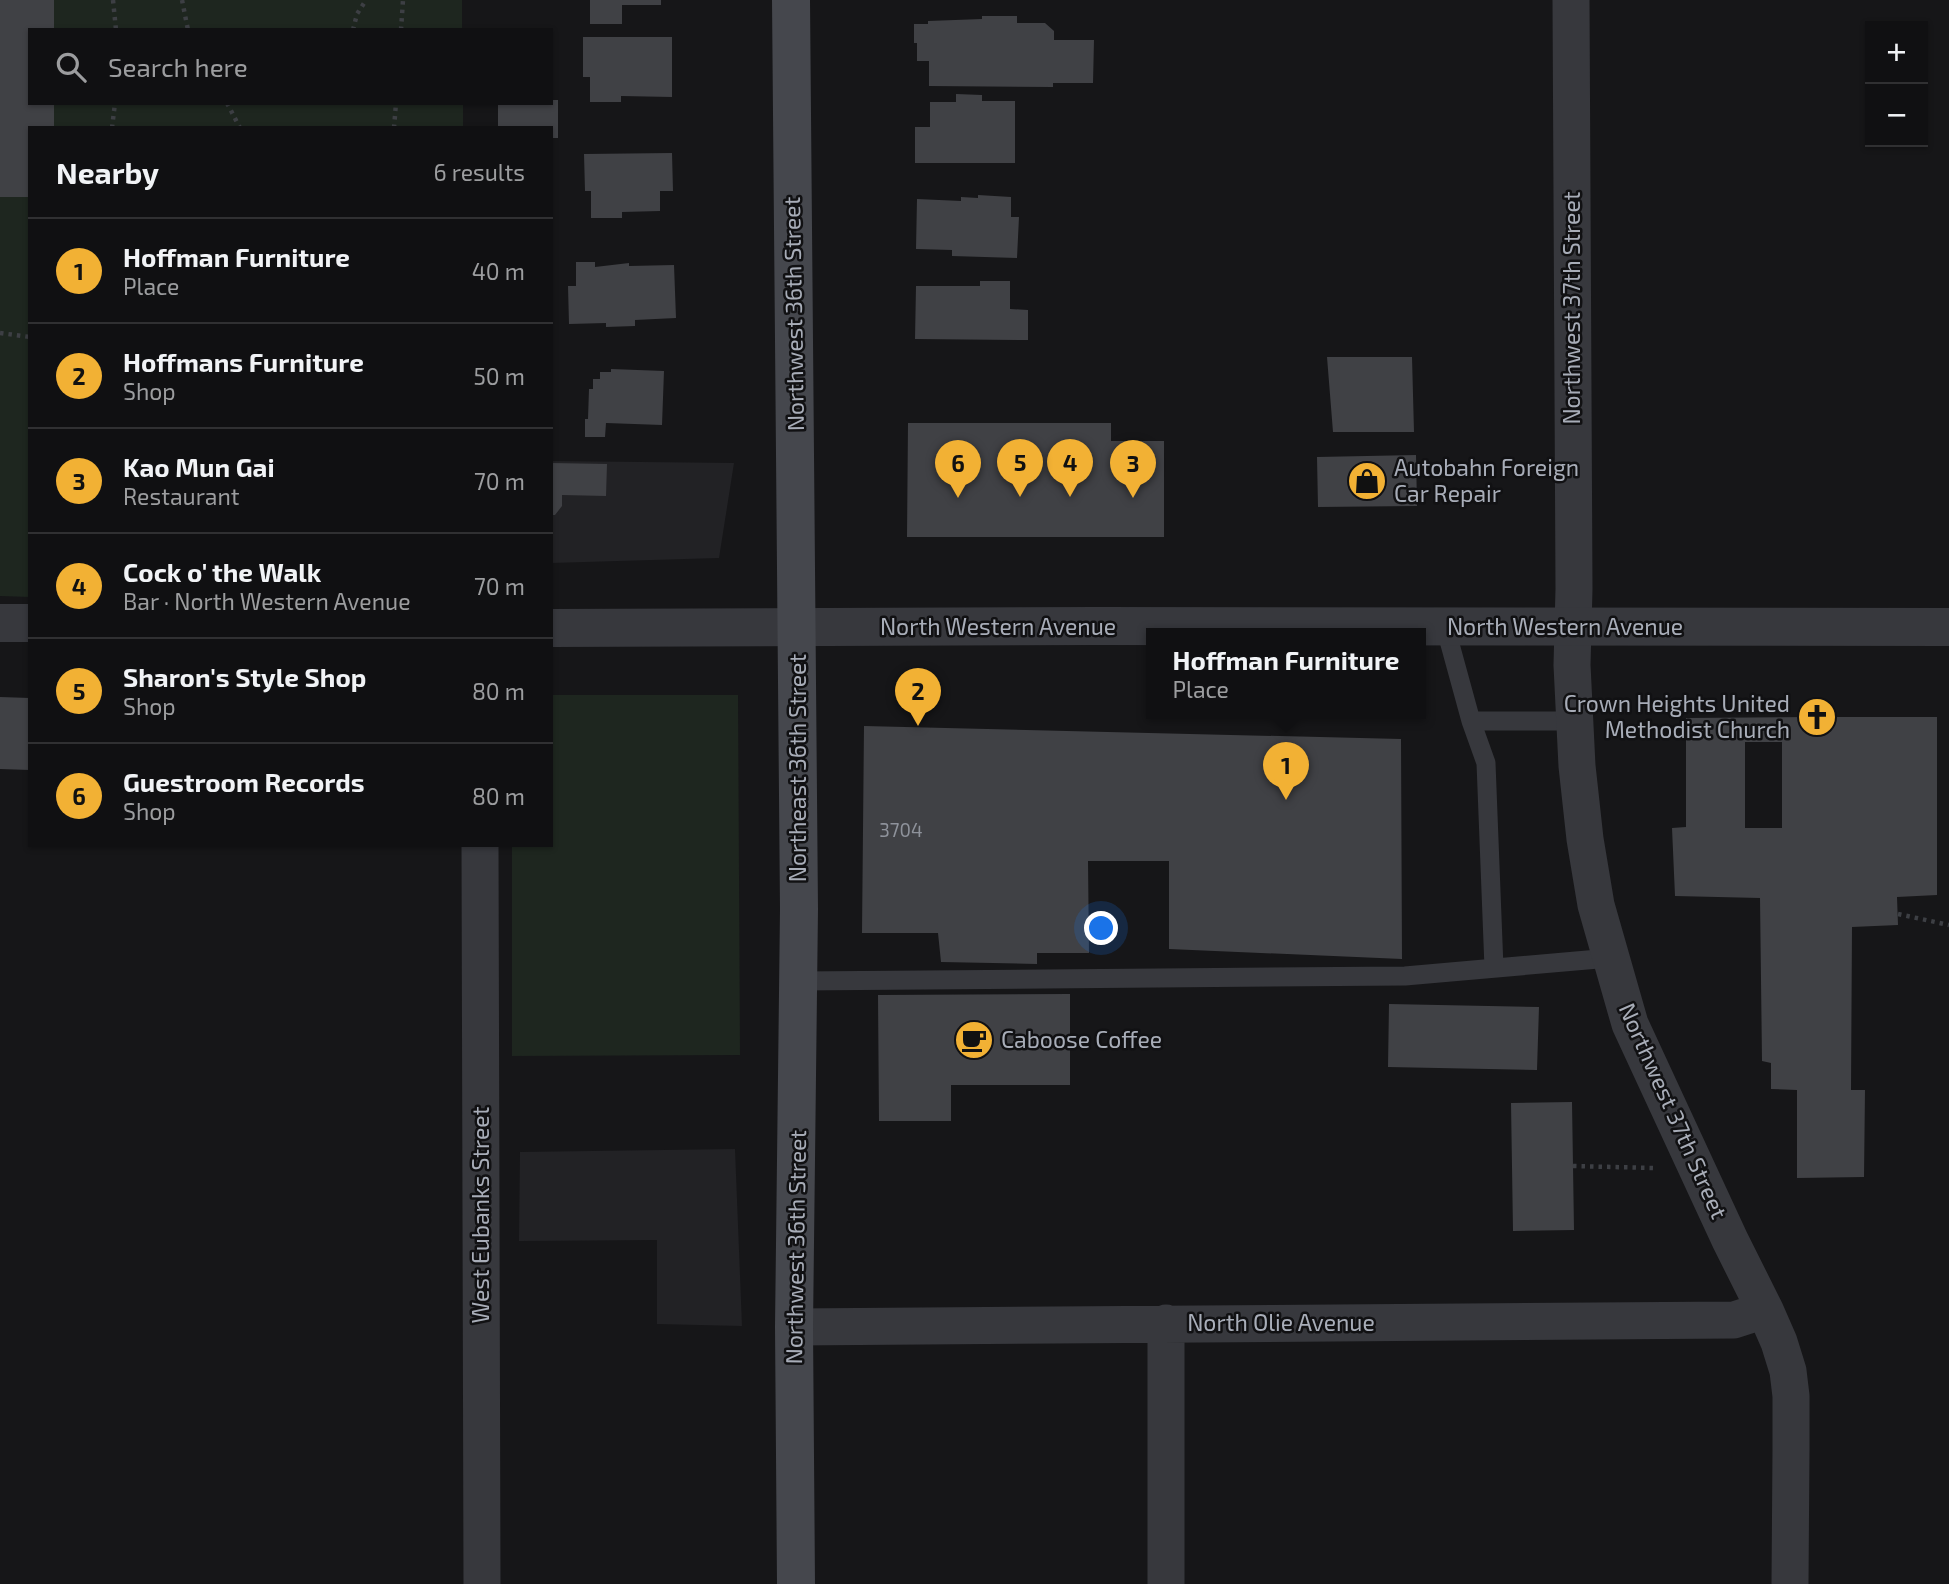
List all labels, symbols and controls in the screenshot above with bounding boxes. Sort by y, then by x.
map controls [1865,21,1928,147]
button: + [1865,21,1928,84]
search box [28,28,553,105]
icon: search [52,48,90,86]
text: Search here [108,51,248,82]
button: − [1865,84,1928,147]
text: Nearby [56,154,159,190]
text: 6 results [434,158,525,186]
street label: Northwest 37th Street [1557,191,1585,425]
street label: Northwest 36th Street [777,196,809,432]
text: Hoffman Furniture [123,241,350,272]
text: 1 [74,257,84,285]
text: 40 m [472,257,525,285]
text: Place [123,272,179,300]
text: Hoffmans Furniture [123,346,364,377]
text: 2 [72,362,86,390]
text: 50 m [474,362,525,390]
text: Shop [123,377,176,405]
pin: 5 [997,439,1043,497]
pin: 4 [1047,439,1093,497]
pin: 6 [935,440,981,498]
pin: 3 [1110,440,1156,498]
text: Kao Mun Gai [123,451,275,482]
place label: Autobahn Foreign Car Repair [1394,453,1579,507]
shop icon: Autobahn Foreign Car Repair [1346,460,1388,502]
text: 3 [72,467,86,495]
text: 70 m [474,467,525,495]
text: Restaurant [123,482,240,510]
text: Cock o' the Walk [123,556,321,587]
text: 4 [72,572,86,600]
text: 70 m [474,572,525,600]
text: Bar · North Western Avenue [123,587,411,615]
street label: North Western Avenue [880,612,1116,640]
street label: North Western Avenue [1447,612,1683,640]
popup [1146,628,1426,719]
text: Hoffman Furniture [1173,644,1400,675]
street label: Northeast 36th Street [783,654,811,882]
text: Sharon's Style Shop [123,661,366,692]
pin: 2 [895,668,941,726]
text: Place [1173,675,1229,703]
text: 5 [73,677,85,705]
text: 80 m [472,677,525,705]
place label: Crown Heights United Methodist Church [1564,689,1790,743]
text: Shop [123,692,176,720]
church icon: Crown Heights United Methodist Church [1796,696,1838,738]
pin: 1 [1263,742,1309,800]
text: Guestroom Records [123,766,365,797]
text: 6 [72,782,86,810]
text: 80 m [472,782,525,810]
text: Shop [123,797,176,825]
house number: 3704 [879,818,923,841]
your location [1084,911,1118,945]
street label: Northwest 37th Street [1614,998,1734,1223]
cafe icon: Caboose Coffee [953,1019,995,1061]
place label: Caboose Coffee [1001,1025,1162,1053]
street label: West Eubanks Street [466,1106,494,1323]
street label: Northwest 36th Street [779,1129,811,1364]
street label: North Olie Avenue [1187,1308,1375,1336]

